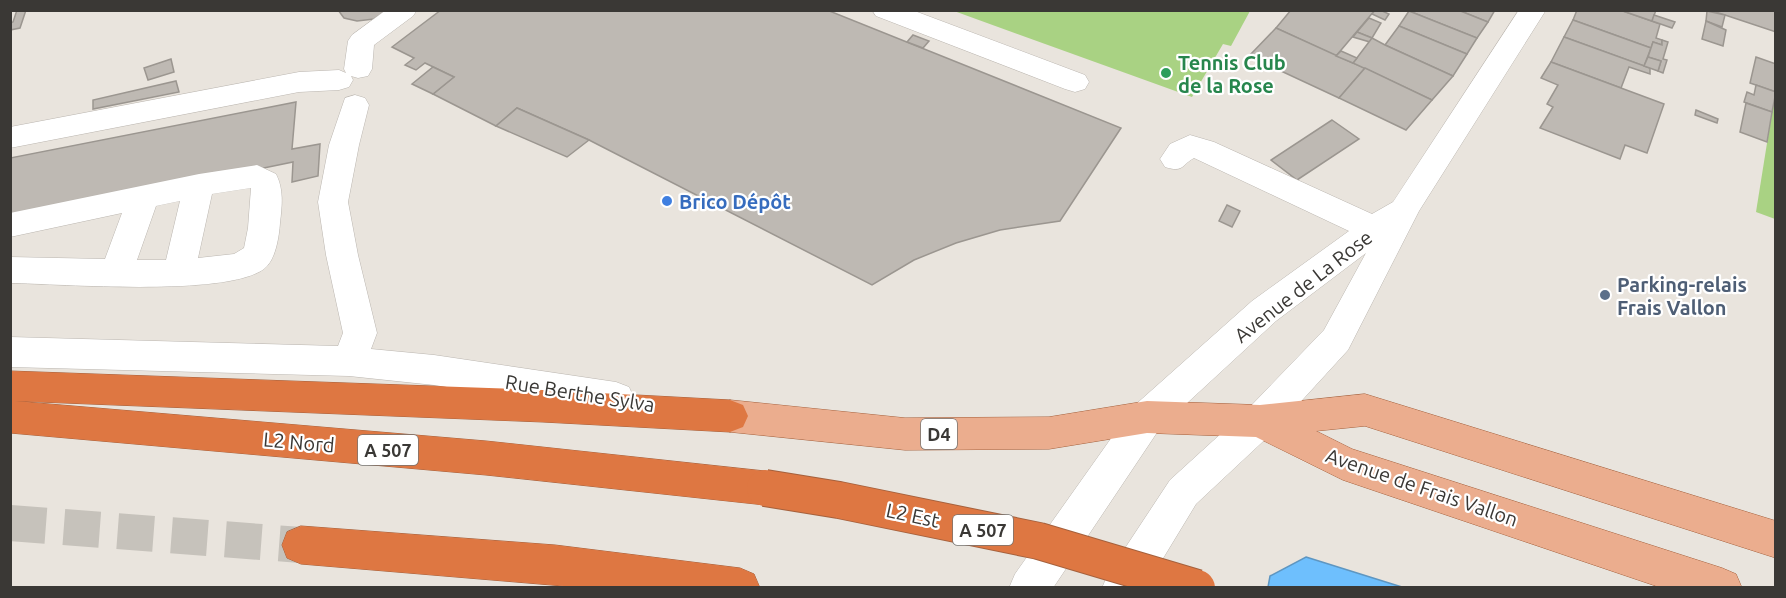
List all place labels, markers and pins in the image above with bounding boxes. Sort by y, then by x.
place label: Tennis Club de la Rose [1178,51,1286,97]
marker: Tennis Club de la Rose [1159,66,1173,80]
place label: Brico Dépôt [679,190,791,213]
marker: Brico Dépôt [660,194,674,208]
place label: Parking-relais Frais Vallon [1617,273,1747,319]
marker: Parking-relais Frais Vallon [1598,288,1612,302]

